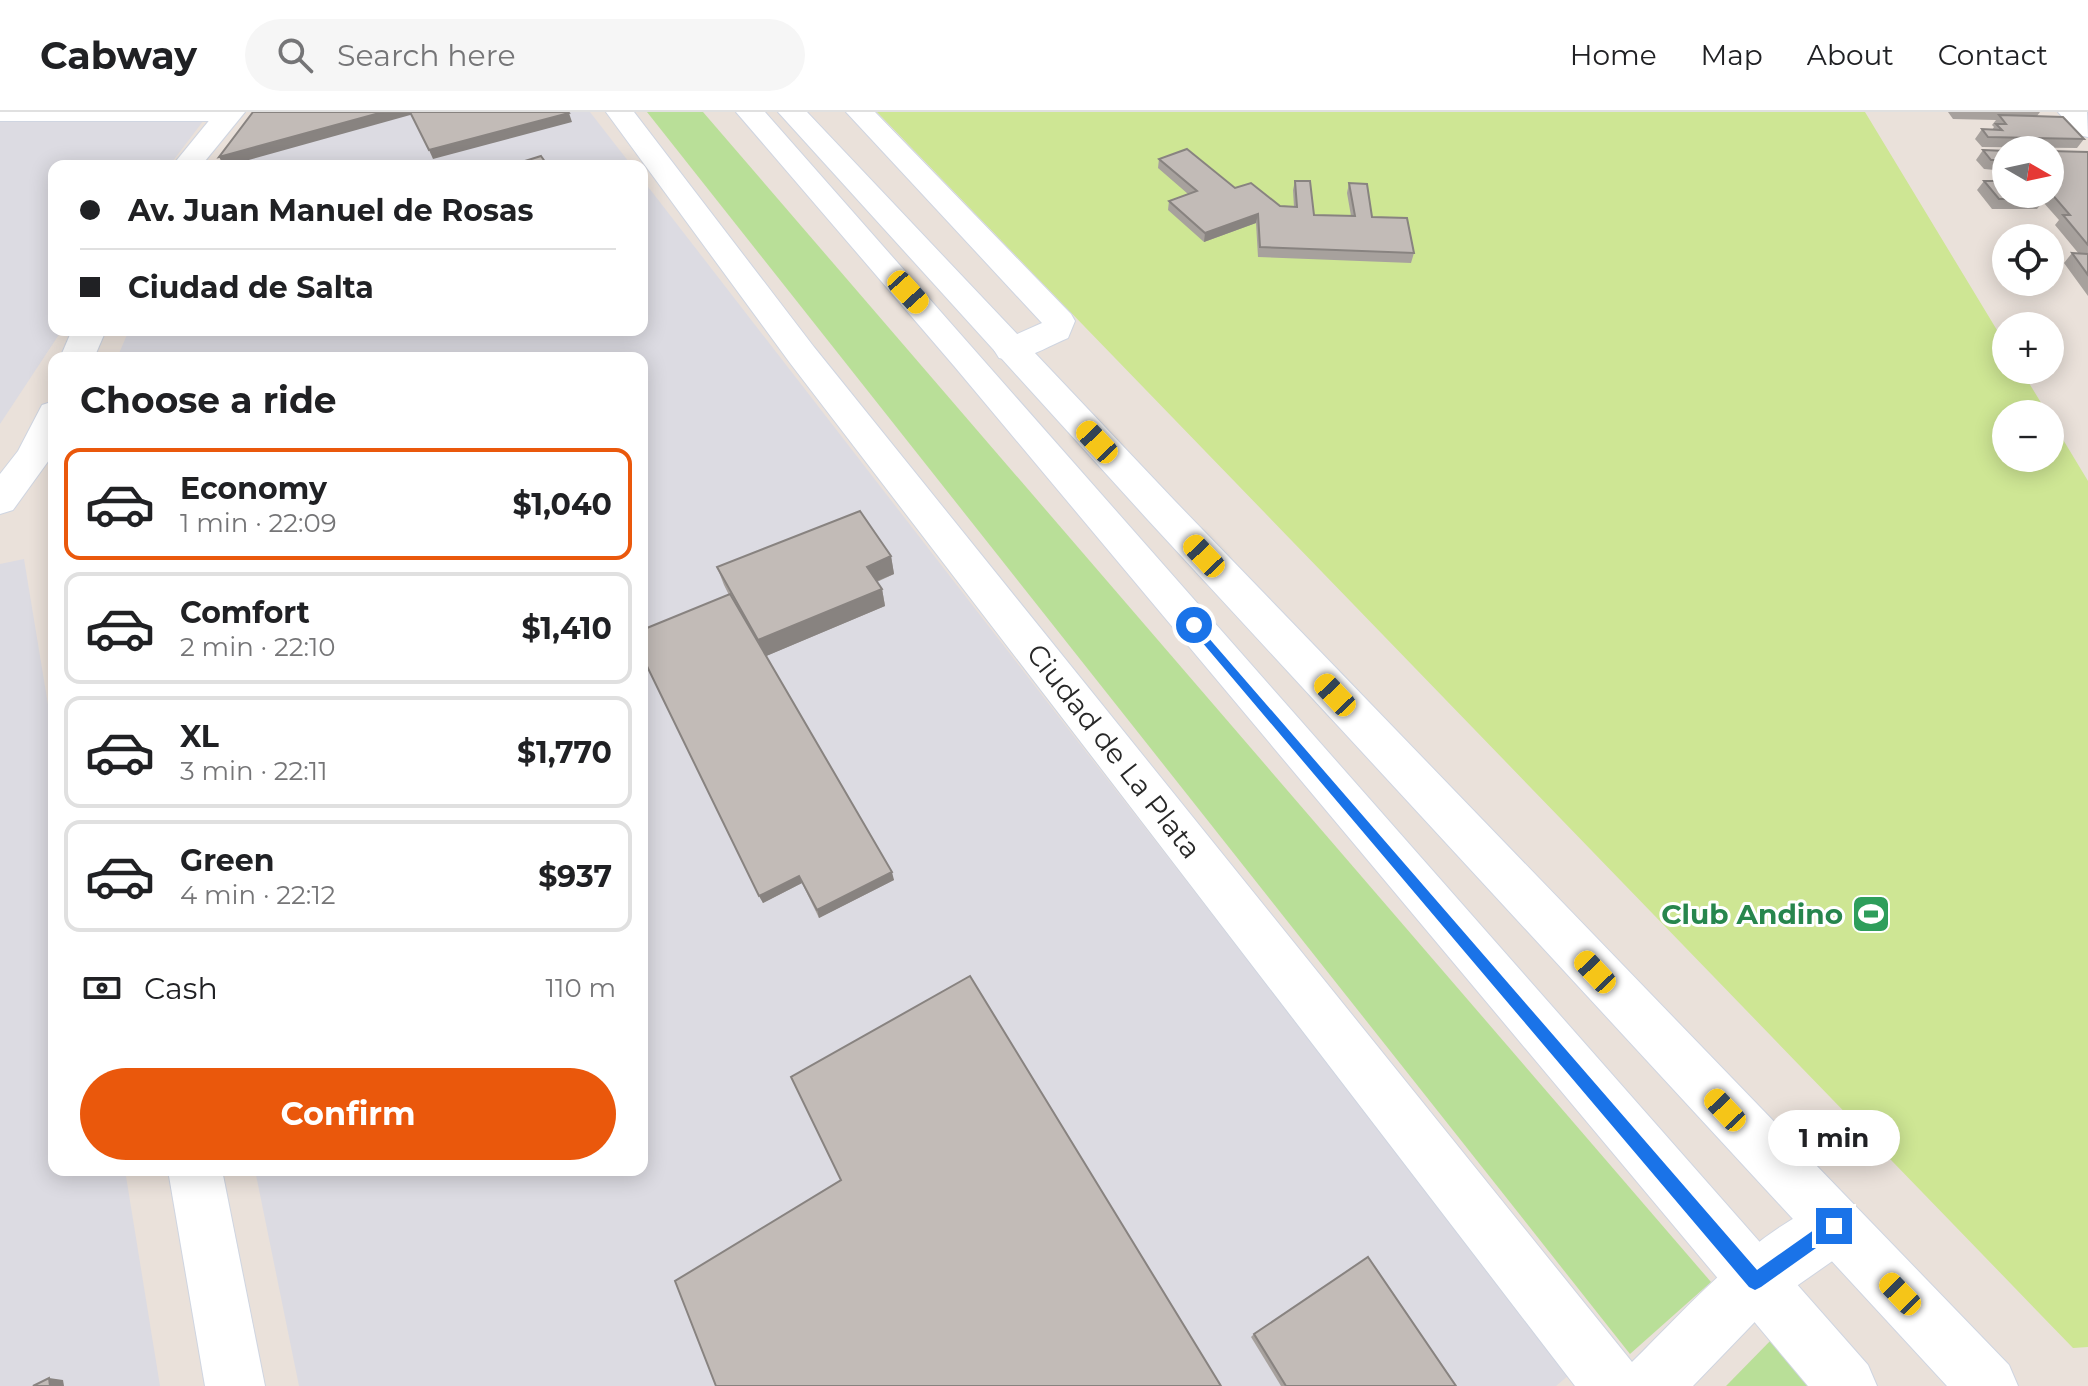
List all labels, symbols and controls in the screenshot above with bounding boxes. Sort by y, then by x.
search box [245,19,805,91]
text: Cabway [40,32,197,79]
icon: search [273,33,317,77]
text: Search here [337,37,516,74]
text: Home [1570,38,1657,72]
text: Map [1701,38,1763,72]
text: About [1807,38,1894,72]
text: Contact [1938,38,2048,72]
north arrow [1992,136,2064,208]
map controls [1992,136,2064,472]
text: Av. Juan Manuel de Rosas [128,192,533,229]
button: locate [1992,224,2064,296]
car [883,266,933,318]
text: Ciudad de Salta [128,269,374,306]
button: + [1992,312,2064,384]
text: Choose a ride [80,378,337,422]
button: − [1992,400,2064,472]
car [1072,416,1122,468]
icon: car [84,468,156,540]
text: Economy [180,470,327,507]
text: $1,040 [513,486,612,523]
text: 1 min · 22:09 [180,507,337,539]
car [1179,530,1229,582]
icon: car [84,592,156,664]
text: Comfort [180,594,310,631]
route start [1176,607,1212,643]
text: $1,410 [521,610,612,647]
text: 2 min · 22:10 [180,631,336,663]
street label: Ciudad de La Plata [1020,637,1208,865]
car [1310,669,1360,721]
icon: car [84,716,156,788]
text: XL [180,718,219,755]
text: $1,770 [517,734,612,771]
text: 3 min · 22:11 [180,755,328,787]
icon: car [84,840,156,912]
text: Green [180,842,274,879]
text: $937 [538,858,612,895]
text: 4 min · 22:12 [180,879,336,911]
sports icon: Club Andino [1850,893,1892,935]
place label: Club Andino [1661,897,1843,931]
car [1570,946,1620,998]
icon: cash [80,966,124,1010]
text: Cash [144,970,218,1007]
text: 110 m [546,972,616,1004]
button: Confirm [80,1068,616,1160]
car [1700,1084,1750,1136]
callout: 1 min [1768,1110,1900,1166]
text: 1 min [1799,1122,1869,1154]
route end [1816,1208,1852,1244]
car [1875,1268,1925,1320]

